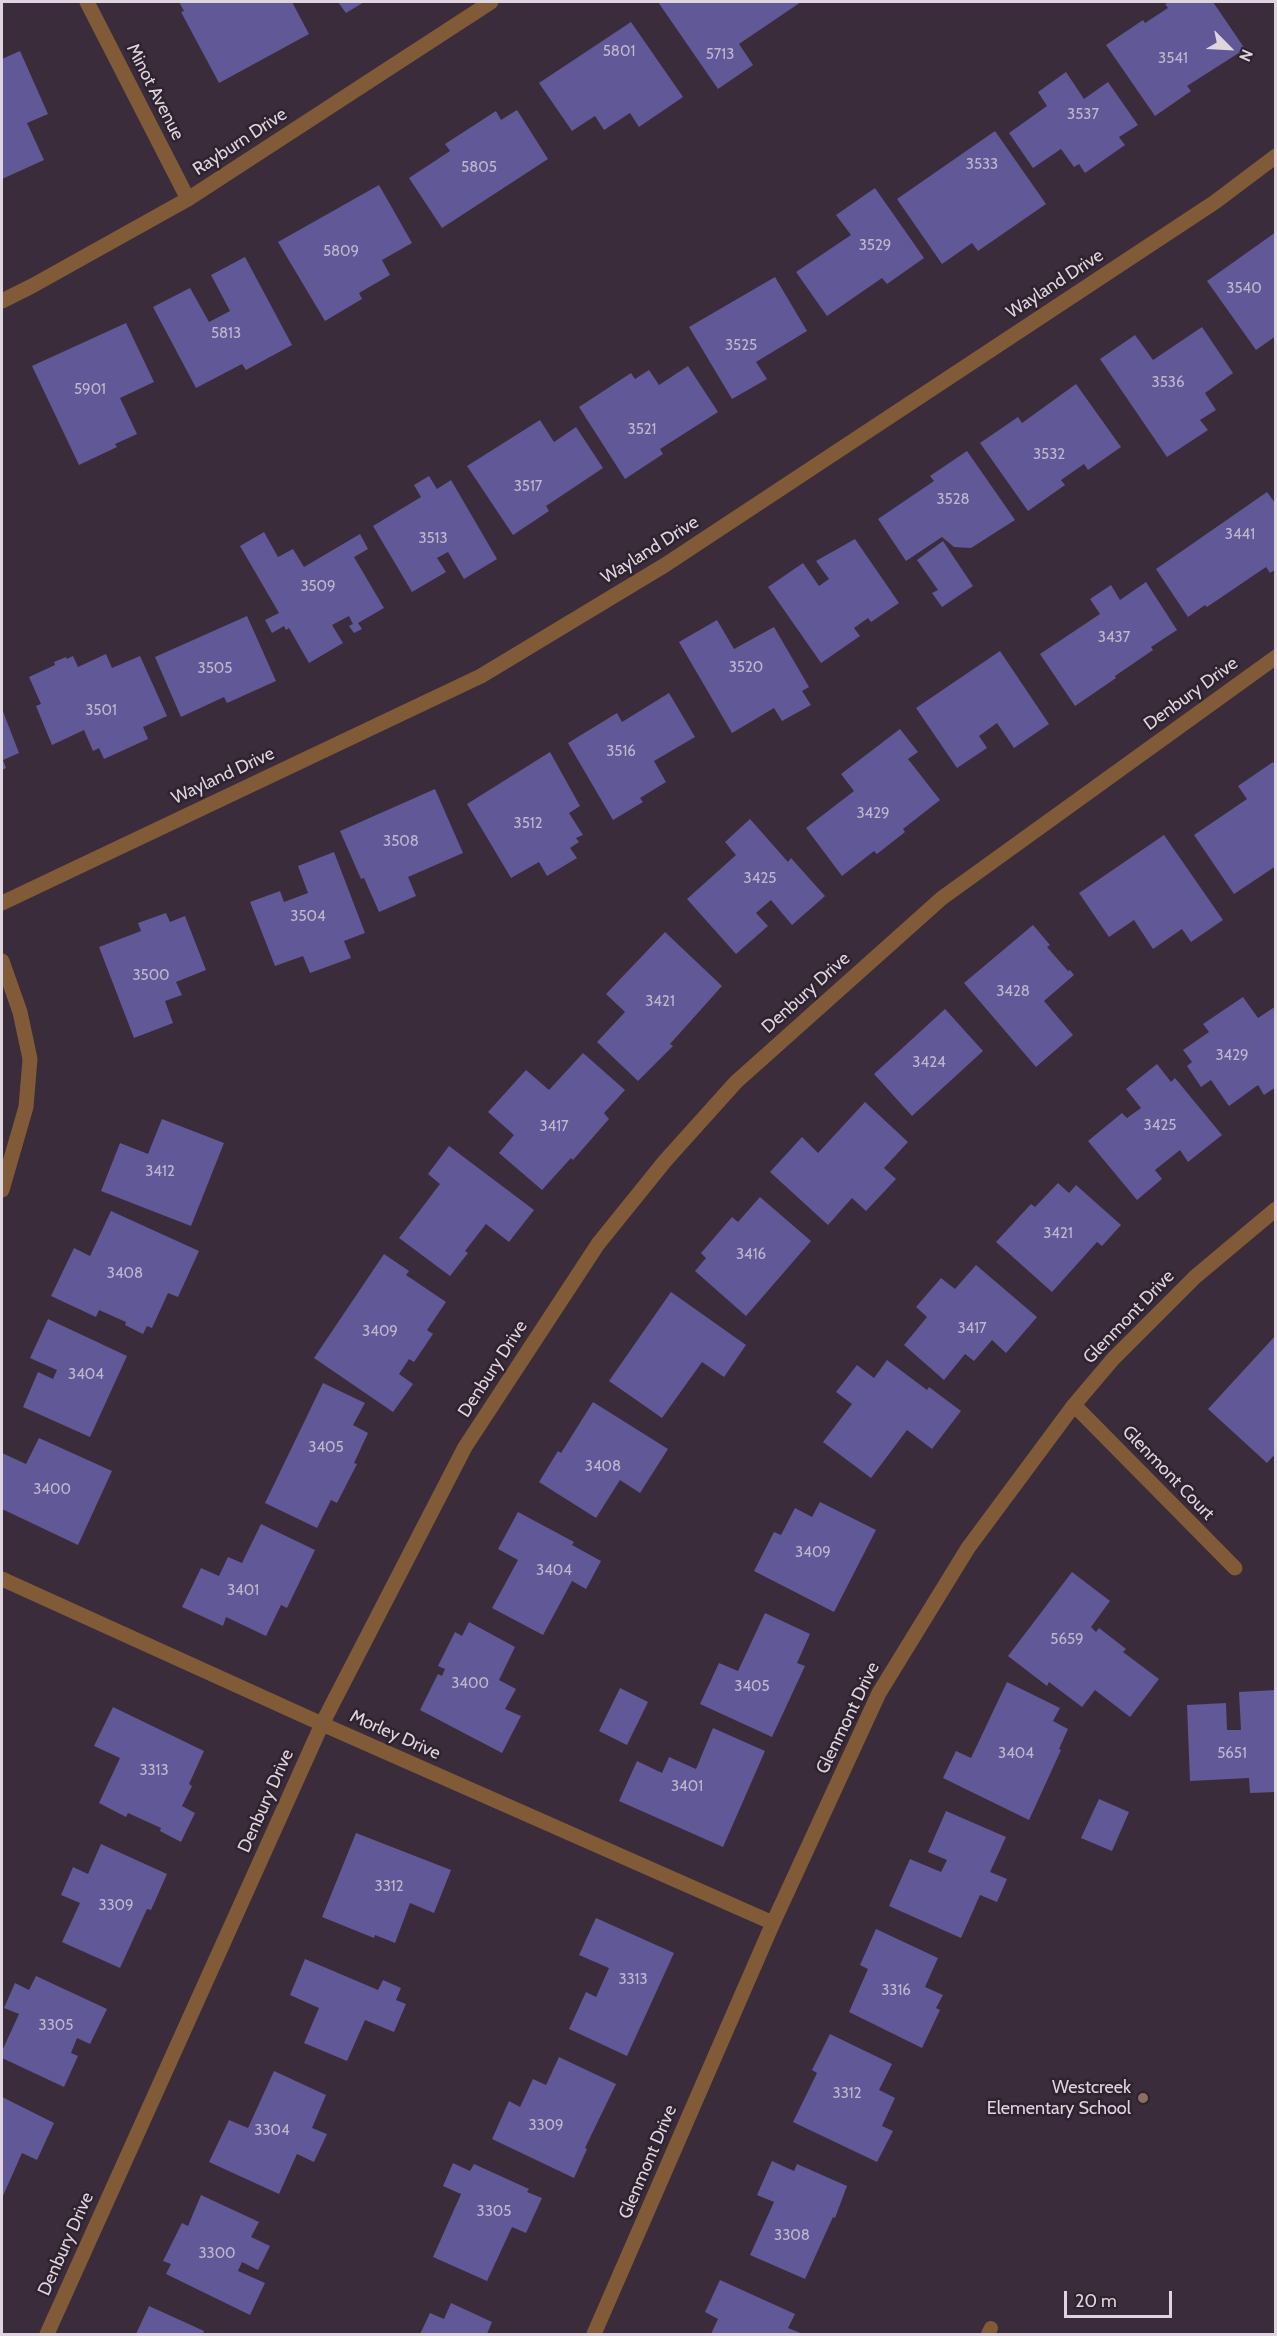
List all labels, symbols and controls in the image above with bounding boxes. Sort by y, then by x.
north arrow [1199,18,1259,78]
street label: Minot Avenue [121,40,189,144]
house number: 5801 [603,43,635,61]
house number: 5713 [706,46,734,64]
text: N [1235,46,1257,65]
house number: 3541 [1158,50,1188,68]
street label: Rayburn Drive [189,104,291,180]
house number: 3537 [1067,106,1099,124]
house number: 3533 [966,156,998,174]
house number: 5805 [461,159,497,177]
house number: 3529 [859,237,891,255]
house number: 5809 [323,243,359,261]
street label: Wayland Drive [1003,245,1107,323]
house number: 3540 [1226,280,1262,298]
house number: 5813 [211,325,241,343]
house number: 3525 [725,337,757,355]
house number: 3536 [1152,374,1184,392]
house number: 5901 [74,381,106,399]
house number: 3521 [628,421,656,439]
house number: 3532 [1033,446,1065,464]
house number: 3517 [514,478,542,496]
house number: 3528 [936,491,970,509]
street label: Wayland Drive [597,511,703,589]
house number: 3441 [1225,526,1255,544]
house number: 3513 [418,530,448,548]
house number: 3509 [300,578,336,596]
house number: 3437 [1098,629,1130,647]
street label: Denbury Drive [1140,653,1242,735]
house number: 3520 [729,659,763,677]
house number: 3505 [198,660,232,678]
house number: 3501 [85,702,117,720]
street label: Wayland Drive [168,743,278,809]
house number: 3516 [606,743,636,761]
house number: 3429 [856,805,890,823]
house number: 3512 [514,815,542,833]
house number: 3508 [383,833,419,851]
house number: 3425 [744,870,776,888]
house number: 3504 [290,908,326,926]
street label: Denbury Drive [758,948,854,1038]
house number: 3500 [132,967,170,985]
house number: 3428 [996,983,1030,1001]
house number: 3421 [645,993,675,1011]
house number: 3429 [1215,1047,1249,1065]
house number: 3424 [912,1054,946,1072]
house number: 3425 [1144,1117,1176,1135]
house number: 3417 [539,1118,569,1136]
house number: 3412 [145,1163,175,1181]
house number: 3421 [1043,1225,1073,1243]
house number: 3416 [736,1246,766,1264]
house number: 3408 [107,1265,143,1283]
street label: Glenmont Drive [1079,1266,1179,1368]
street label: Denbury Drive [454,1317,532,1421]
house number: 3417 [957,1320,987,1338]
house number: 3409 [362,1323,398,1341]
house number: 3404 [68,1366,104,1384]
street label: Glenmont Court [1117,1421,1219,1525]
house number: 3405 [308,1439,344,1457]
house number: 3408 [585,1458,621,1476]
house number: 3400 [33,1481,71,1499]
house number: 3409 [795,1544,831,1562]
house number: 3404 [536,1562,572,1580]
house number: 3401 [227,1582,259,1600]
house number: 5659 [1050,1631,1084,1649]
street label: Glenmont Drive [812,1659,884,1777]
house number: 3400 [451,1675,489,1693]
house number: 3405 [734,1678,770,1696]
street label: Morley Drive [346,1705,444,1765]
house number: 3404 [998,1745,1034,1763]
house number: 5651 [1217,1745,1247,1763]
street label: Denbury Drive [234,1746,298,1856]
house number: 3313 [139,1762,169,1780]
house number: 3401 [671,1778,703,1796]
house number: 3312 [375,1878,403,1896]
house number: 3309 [98,1897,134,1915]
house number: 3313 [618,1971,648,1989]
house number: 3316 [881,1982,911,2000]
house number: 3305 [39,2017,73,2035]
place label: Westcreek Elementary School [987,2077,1131,2120]
house number: 3312 [833,2085,861,2103]
marker: Westcreek Elementary School [1136,2091,1150,2105]
street label: Glenmont Drive [614,2102,682,2222]
house number: 3309 [528,2117,564,2135]
house number: 3304 [254,2122,290,2140]
street label: Denbury Drive [34,2189,98,2299]
house number: 3305 [477,2203,511,2221]
house number: 3308 [774,2227,810,2245]
house number: 3300 [198,2245,236,2263]
scale bar [1067,2279,1175,2317]
text: 20 m [1075,2290,1117,2312]

